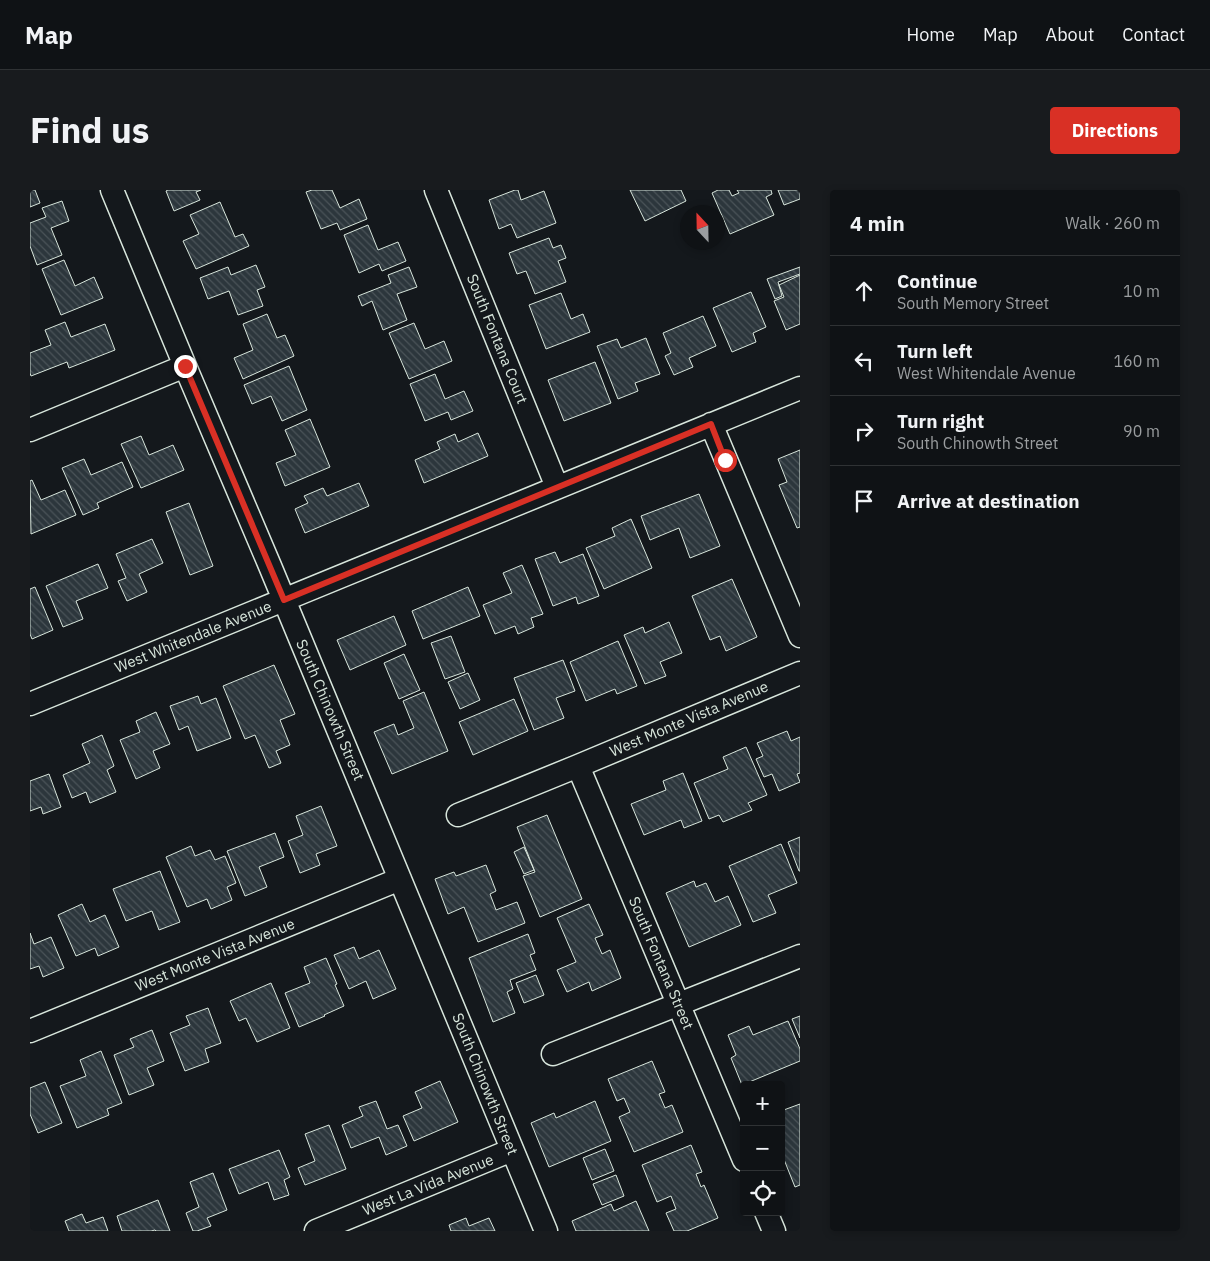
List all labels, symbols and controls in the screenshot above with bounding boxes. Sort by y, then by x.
text: Map [25,19,73,51]
text: Home [907,23,955,46]
text: Map [983,23,1018,46]
text: About [1046,23,1094,46]
text: Contact [1122,23,1185,46]
text: Find us [30,107,149,153]
button: Directions [1050,107,1180,154]
north arrow [680,205,725,250]
text: 4 min [850,209,905,237]
text: Walk · 260 m [1065,213,1160,233]
text: Continue [897,269,977,293]
street label: South Fontana Court [463,271,532,406]
icon: ahead [850,277,878,305]
text: 10 m [1123,281,1160,301]
text: South Memory Street [897,293,1049,313]
text: Turn left [897,339,973,363]
icon: left [850,347,878,375]
text: 160 m [1113,351,1160,371]
route end [174,355,197,378]
text: West Whitendale Avenue [897,363,1076,383]
text: Turn right [897,409,984,433]
icon: right [850,417,878,445]
text: 90 m [1123,421,1160,441]
text: South Chinowth Street [897,433,1058,453]
route start [714,449,737,472]
icon: arrive [850,487,878,515]
text: Arrive at destination [897,489,1080,513]
street label: West Whitendale Avenue [112,596,274,677]
street label: South Chinowth Street [292,636,369,783]
street label: West Monte Vista Avenue [607,676,771,761]
street label: South Fontana Street [625,894,698,1032]
street label: West Monte Vista Avenue [132,914,297,995]
street label: South Chinowth Street [448,1010,523,1158]
map controls [740,1081,785,1216]
button: + [740,1081,785,1126]
button: − [740,1126,785,1171]
street label: West La Vida Avenue [360,1150,496,1220]
button: locate [740,1171,785,1216]

